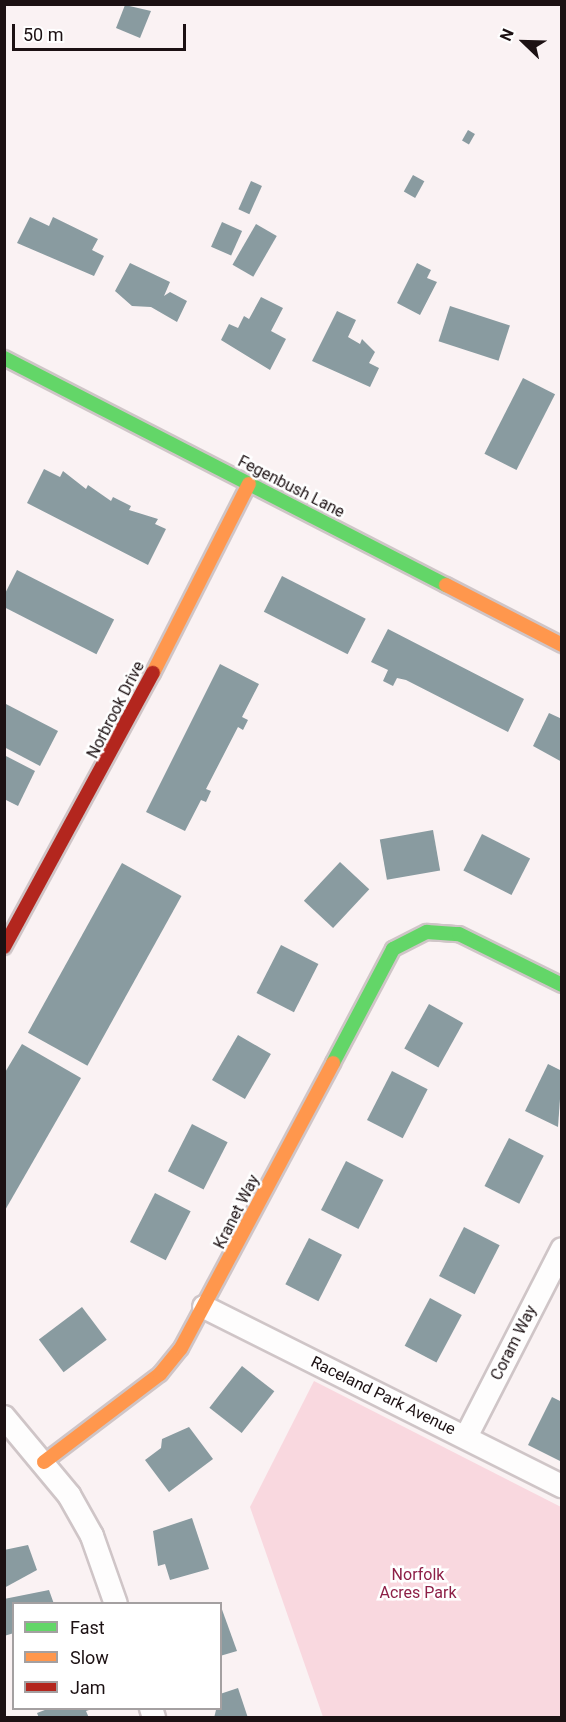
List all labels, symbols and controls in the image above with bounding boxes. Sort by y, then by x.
scale bar [15,12,189,50]
north arrow [494,12,554,72]
text: 50 m [23,24,63,45]
text: N [496,26,518,44]
street label: Fegenbush Lane [235,452,347,522]
street label: Norbrook Drive [83,658,149,762]
street label: Kranet Way [210,1172,264,1252]
street label: Coram Way [487,1302,541,1384]
street label: Raceland Park Avenue [308,1353,458,1439]
park label: Norfolk Acres Park [379,1565,457,1603]
legend [12,1602,222,1710]
text: Fast [70,1617,105,1638]
text: Slow [70,1647,109,1668]
text: Jam [70,1677,106,1698]

